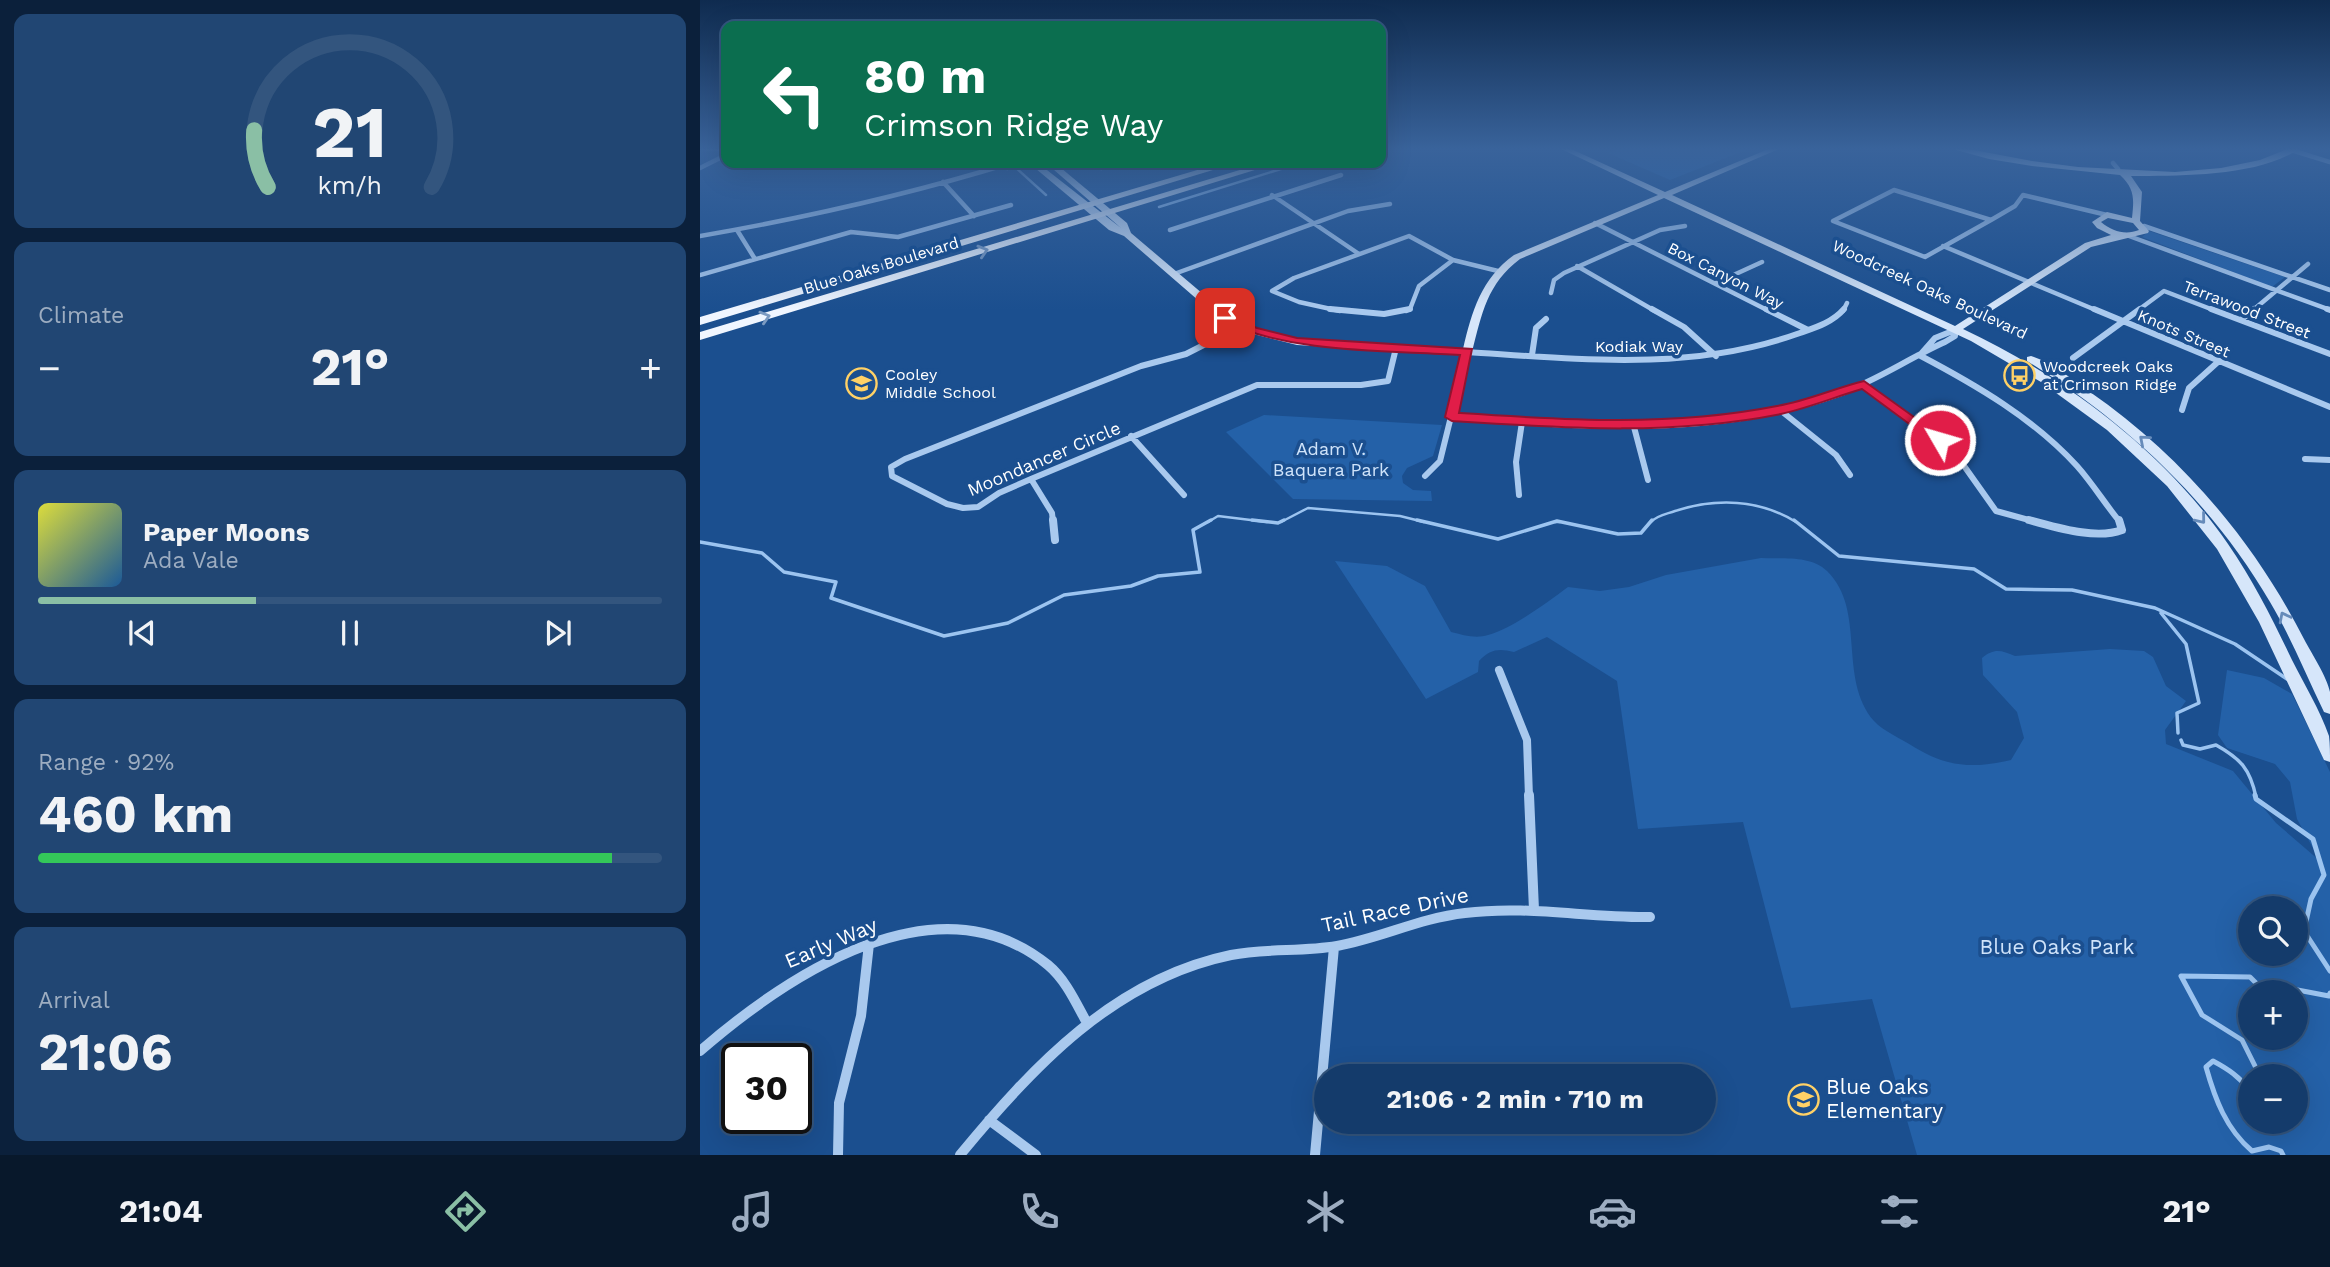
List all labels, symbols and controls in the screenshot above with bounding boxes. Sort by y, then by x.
text: 80 m [864,47,986,105]
icon: left [749,49,840,140]
text: 21 [313,89,387,175]
text: Crimson Ridge Way [864,106,1163,144]
text: km/h [318,171,382,200]
street label: Blue Oaks Boulevard [801,233,961,298]
street label: Woodcreek Oaks Boulevard [1829,236,2030,343]
street label: Box Canyon Way [1665,238,1788,313]
one-way arrow [976,245,989,259]
street label: Terrawood Street [2180,276,2313,343]
pin [1195,288,1255,348]
icon: arrive [1206,299,1244,337]
text: Climate [38,302,124,329]
street label: Knots Street [2135,305,2233,362]
one-way arrow [759,310,771,325]
text: 21° [310,337,390,398]
street label: Kodiak Way [1595,337,1684,356]
text: − [38,346,61,390]
text: + [639,346,662,390]
place label: Woodcreek Oaks at Crimson Ridge [2043,357,2177,394]
bus stop icon: Woodcreek Oaks at Crimson Ridge [2003,358,2037,392]
place label: Cooley Middle School [885,365,996,402]
school or university icon: Cooley Middle School [845,366,879,400]
position arrow [1903,403,1977,477]
street label: Moondancer Circle [964,417,1124,500]
one-way arrow [2139,436,2152,448]
park label: Adam V. Baquera Park [1273,438,1389,480]
one-way arrow [2193,511,2206,523]
text: Paper Moons [143,517,310,547]
text: Ada Vale [143,547,239,574]
one-way arrow [2279,612,2293,624]
icon: previous [123,614,161,652]
icon: pause [331,614,369,652]
icon: next [539,614,577,652]
text: Range · 92% [38,749,174,776]
text: 460 km [38,784,233,845]
street label: Tail Race Drive [1319,882,1471,937]
map controls [2238,896,2308,1134]
button: search [2238,896,2308,966]
street label: Early Way [781,912,881,973]
park label: Blue Oaks Park [1979,934,2135,959]
button: + [2238,980,2308,1050]
text: Arrival [38,987,110,1014]
text: 21:06 [38,1022,173,1083]
speed limit sign: 30 [721,1043,812,1134]
button: − [2238,1064,2308,1134]
place label: Blue Oaks Elementary [1826,1074,1943,1123]
school or university icon: Blue Oaks Elementary [1786,1082,1820,1116]
text: 21:06 · 2 min · 710 m [1386,1084,1644,1114]
icon: directions [441,1187,490,1236]
icon: music [728,1187,777,1236]
icon: phone [1015,1187,1064,1236]
icon: climate [1301,1187,1350,1236]
icon: car [1588,1187,1637,1236]
icon: filters [1875,1187,1924,1236]
text: 21:04 [119,1192,203,1230]
text: 21° [2162,1192,2211,1230]

